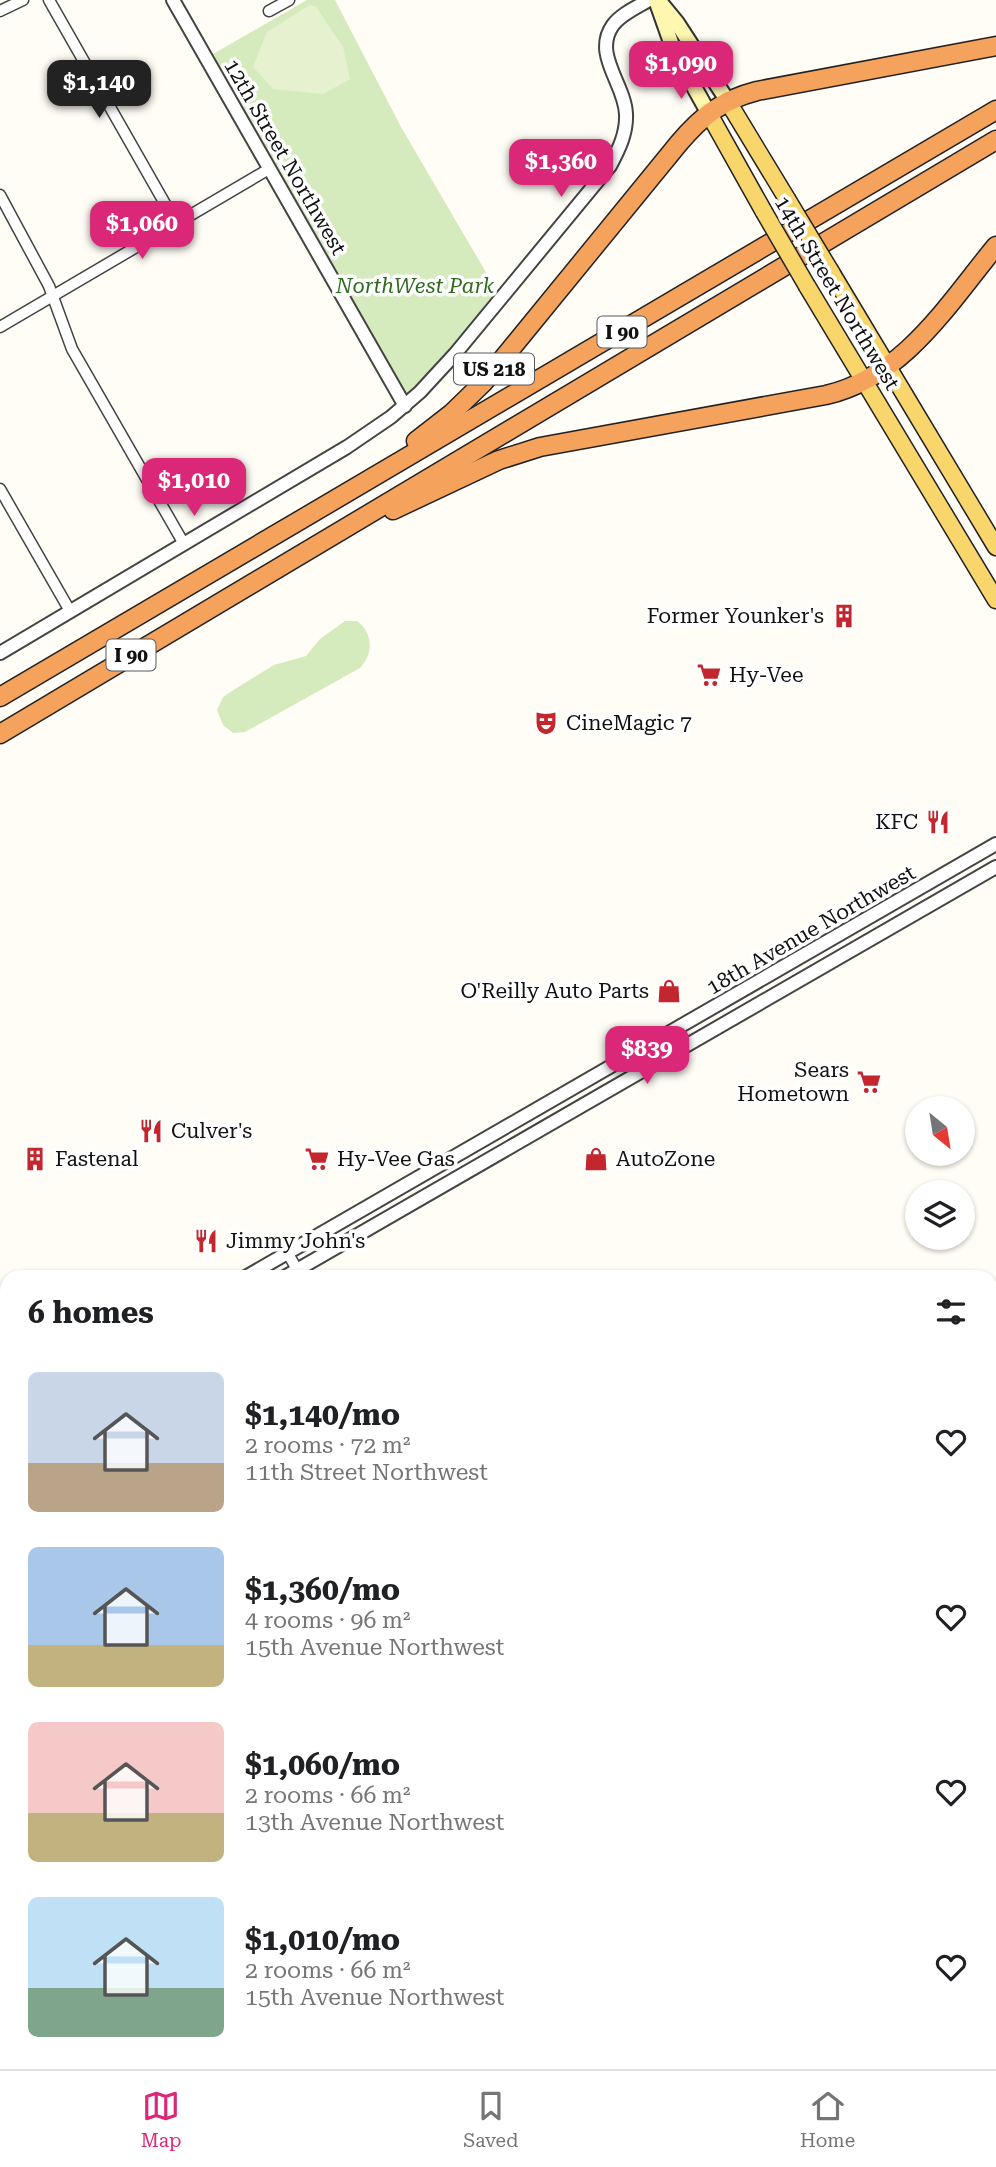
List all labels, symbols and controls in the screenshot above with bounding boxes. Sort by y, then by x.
pin: $1,090 [624,42,738,101]
text: $1,090 [645,50,717,77]
street label: 12th Street Northwest [219,55,351,259]
pin: $1,140 [42,60,156,120]
text: $1,140 [63,69,135,96]
pin: $1,360 [504,140,618,199]
text: $1,360 [525,148,597,175]
street label: 14th Street Northwest [770,192,904,394]
pin: $1,060 [85,202,199,261]
text: $1,060 [106,210,178,237]
park label: NorthWest Park [335,274,495,298]
road number: I 90 [598,316,646,348]
road number: US 218 [454,354,534,384]
pin: $1,010 [137,458,251,518]
text: $1,010 [158,467,230,494]
building icon: Former Younker's [830,602,858,630]
place label: Former Younker's [647,604,824,628]
road number: I 90 [106,640,156,670]
supermarket icon: Hy-Vee [695,661,723,689]
place label: Hy-Vee [729,663,804,687]
theatre icon: CineMagic 7 [532,709,560,737]
place label: CineMagic 7 [566,711,692,735]
restaurant icon: KFC [924,808,952,836]
place label: KFC [875,810,918,834]
street label: 18th Avenue Northwest [702,860,920,1000]
shop icon: O'Reilly Auto Parts [655,977,683,1005]
place label: O'Reilly Auto Parts [460,979,649,1003]
pin: $839 [606,1026,688,1086]
text: $839 [621,1035,673,1062]
place label: Sears Hometown [737,1058,849,1106]
supermarket icon: Sears Hometown [855,1068,883,1096]
north arrow [905,1096,975,1166]
map controls [905,1096,975,1250]
restaurant icon: Culver's [137,1117,165,1145]
place label: Culver's [171,1119,252,1143]
building icon: Fastenal [21,1145,49,1173]
supermarket icon: Hy-Vee Gas [303,1145,331,1173]
shop icon: AutoZone [582,1145,610,1173]
place label: Fastenal [55,1147,139,1171]
place label: Hy-Vee Gas [337,1147,455,1171]
place label: AutoZone [616,1147,715,1171]
button: layers [905,1180,975,1250]
restaurant icon: Jimmy John's [192,1227,220,1255]
place label: Jimmy John's [226,1229,365,1253]
icon: filters [932,1293,970,1331]
text: 6 homes [28,1295,154,1330]
text: $1,140/mo [245,1397,400,1432]
icon: home [84,1400,168,1484]
icon: heart [932,1423,970,1461]
text: 2 rooms · 72 m² [245,1432,411,1459]
text: 11th Street Northwest [245,1459,488,1486]
text: $1,360/mo [245,1572,400,1607]
icon: home [84,1575,168,1659]
icon: heart [932,1598,970,1636]
text: 4 rooms · 96 m² [245,1607,411,1634]
text: 15th Avenue Northwest [245,1634,504,1661]
text: $1,060/mo [245,1747,400,1782]
icon: home [84,1750,168,1834]
icon: heart [932,1773,970,1811]
text: 2 rooms · 66 m² [245,1782,411,1809]
text: 13th Avenue Northwest [245,1809,504,1836]
text: $1,010/mo [245,1922,400,1957]
icon: home [84,1925,168,2009]
icon: heart [932,1948,970,1986]
text: 2 rooms · 66 m² [245,1957,411,1984]
text: 15th Avenue Northwest [245,1984,504,2011]
tab: Map [141,2087,182,2152]
tab: Saved [463,2087,518,2152]
tab: Home [800,2087,855,2152]

